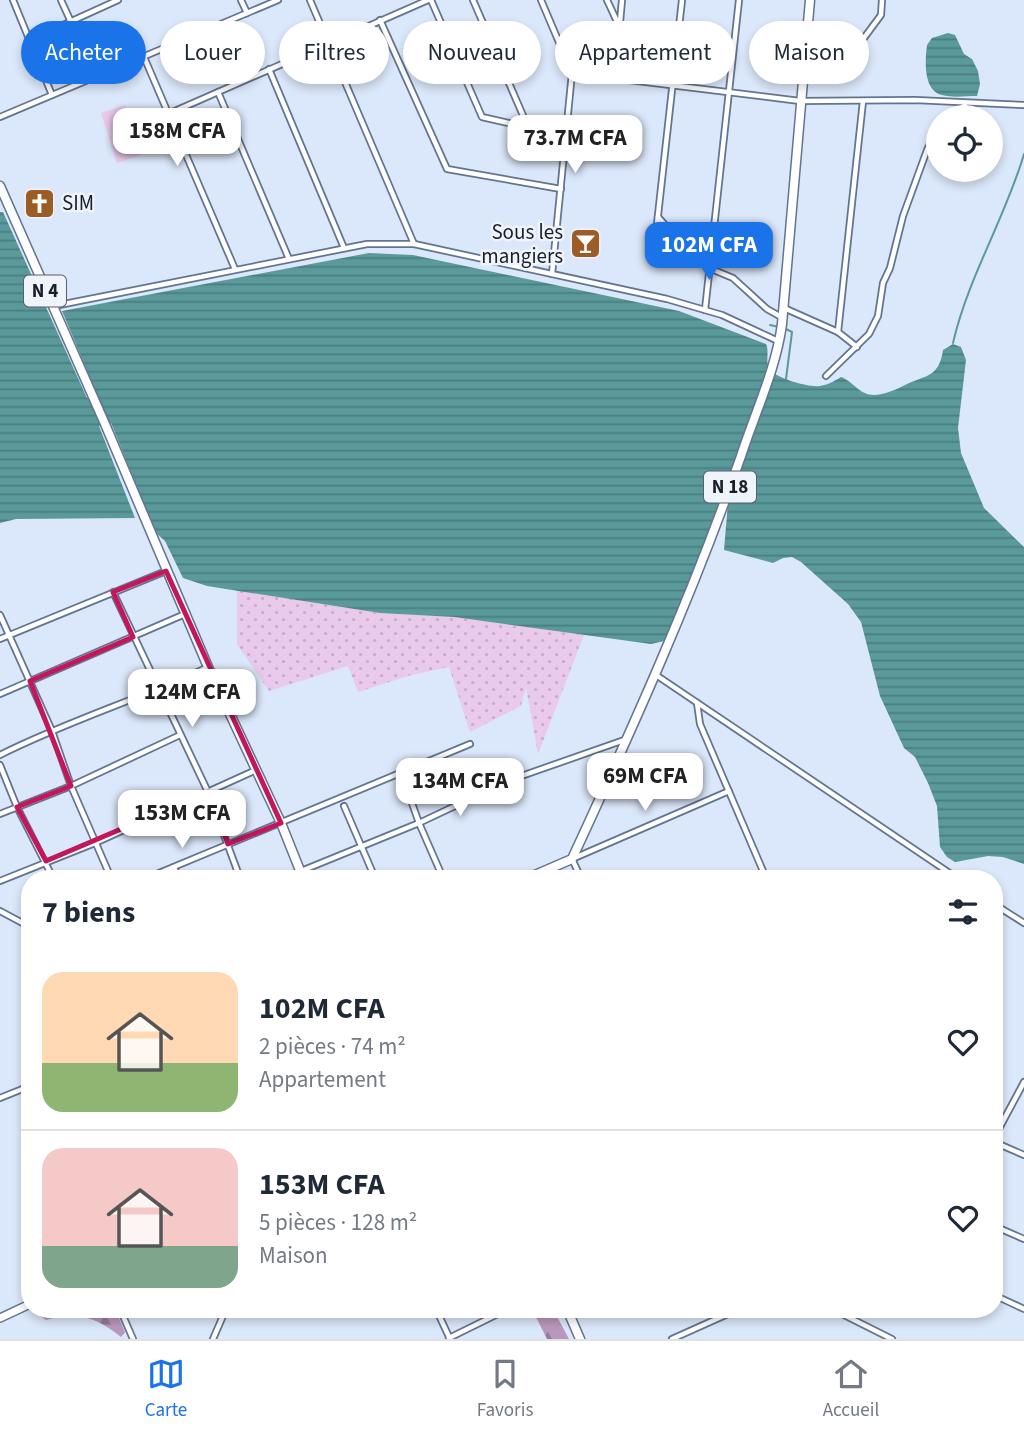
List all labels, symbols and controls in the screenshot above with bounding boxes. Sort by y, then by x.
chip: Acheter [21,21,146,84]
chip: Louer [160,21,265,84]
chip: Filtres [279,21,389,84]
chip: Nouveau [403,21,541,84]
chip: Appartement [555,21,735,84]
chip: Maison [749,21,869,84]
map controls [926,105,1003,182]
button: locate [926,105,1003,182]
pin: 158M CFA [105,108,249,168]
text: 158M CFA [129,114,225,147]
pin: 73.7M CFA [495,116,655,175]
text: 73.7M CFA [523,121,627,154]
church icon: SIM [22,186,56,220]
place label: SIM [62,188,94,218]
place label: Sous les mangiers [481,217,563,271]
pin: 102M CFA [637,222,781,282]
bar icon: Sous les mangiers [569,227,603,261]
text: 102M CFA [661,228,757,261]
road number: N 4 [24,276,66,306]
road number: N 18 [704,472,756,502]
pin: 124M CFA [120,670,264,729]
text: 124M CFA [144,675,240,708]
pin: 69M CFA [580,754,710,813]
pin: 134M CFA [388,758,532,818]
text: 69M CFA [603,759,687,792]
text: 134M CFA [412,764,508,797]
pin: 153M CFA [110,790,254,850]
text: 153M CFA [134,796,230,829]
text: 7 biens [42,891,135,934]
icon: filters [944,893,982,931]
text: 102M CFA [259,987,385,1030]
icon: home [98,1000,182,1084]
icon: heart [944,1023,982,1061]
text: 2 pièces · 74 m² [259,1030,406,1063]
text: Appartement [259,1063,386,1096]
text: 153M CFA [259,1163,385,1206]
icon: home [98,1176,182,1260]
icon: heart [944,1199,982,1237]
text: 5 pièces · 128 m² [259,1206,417,1239]
text: Maison [259,1239,328,1272]
tab: Carte [145,1355,187,1424]
tab: Favoris [477,1355,533,1424]
tab: Accueil [823,1355,879,1424]

